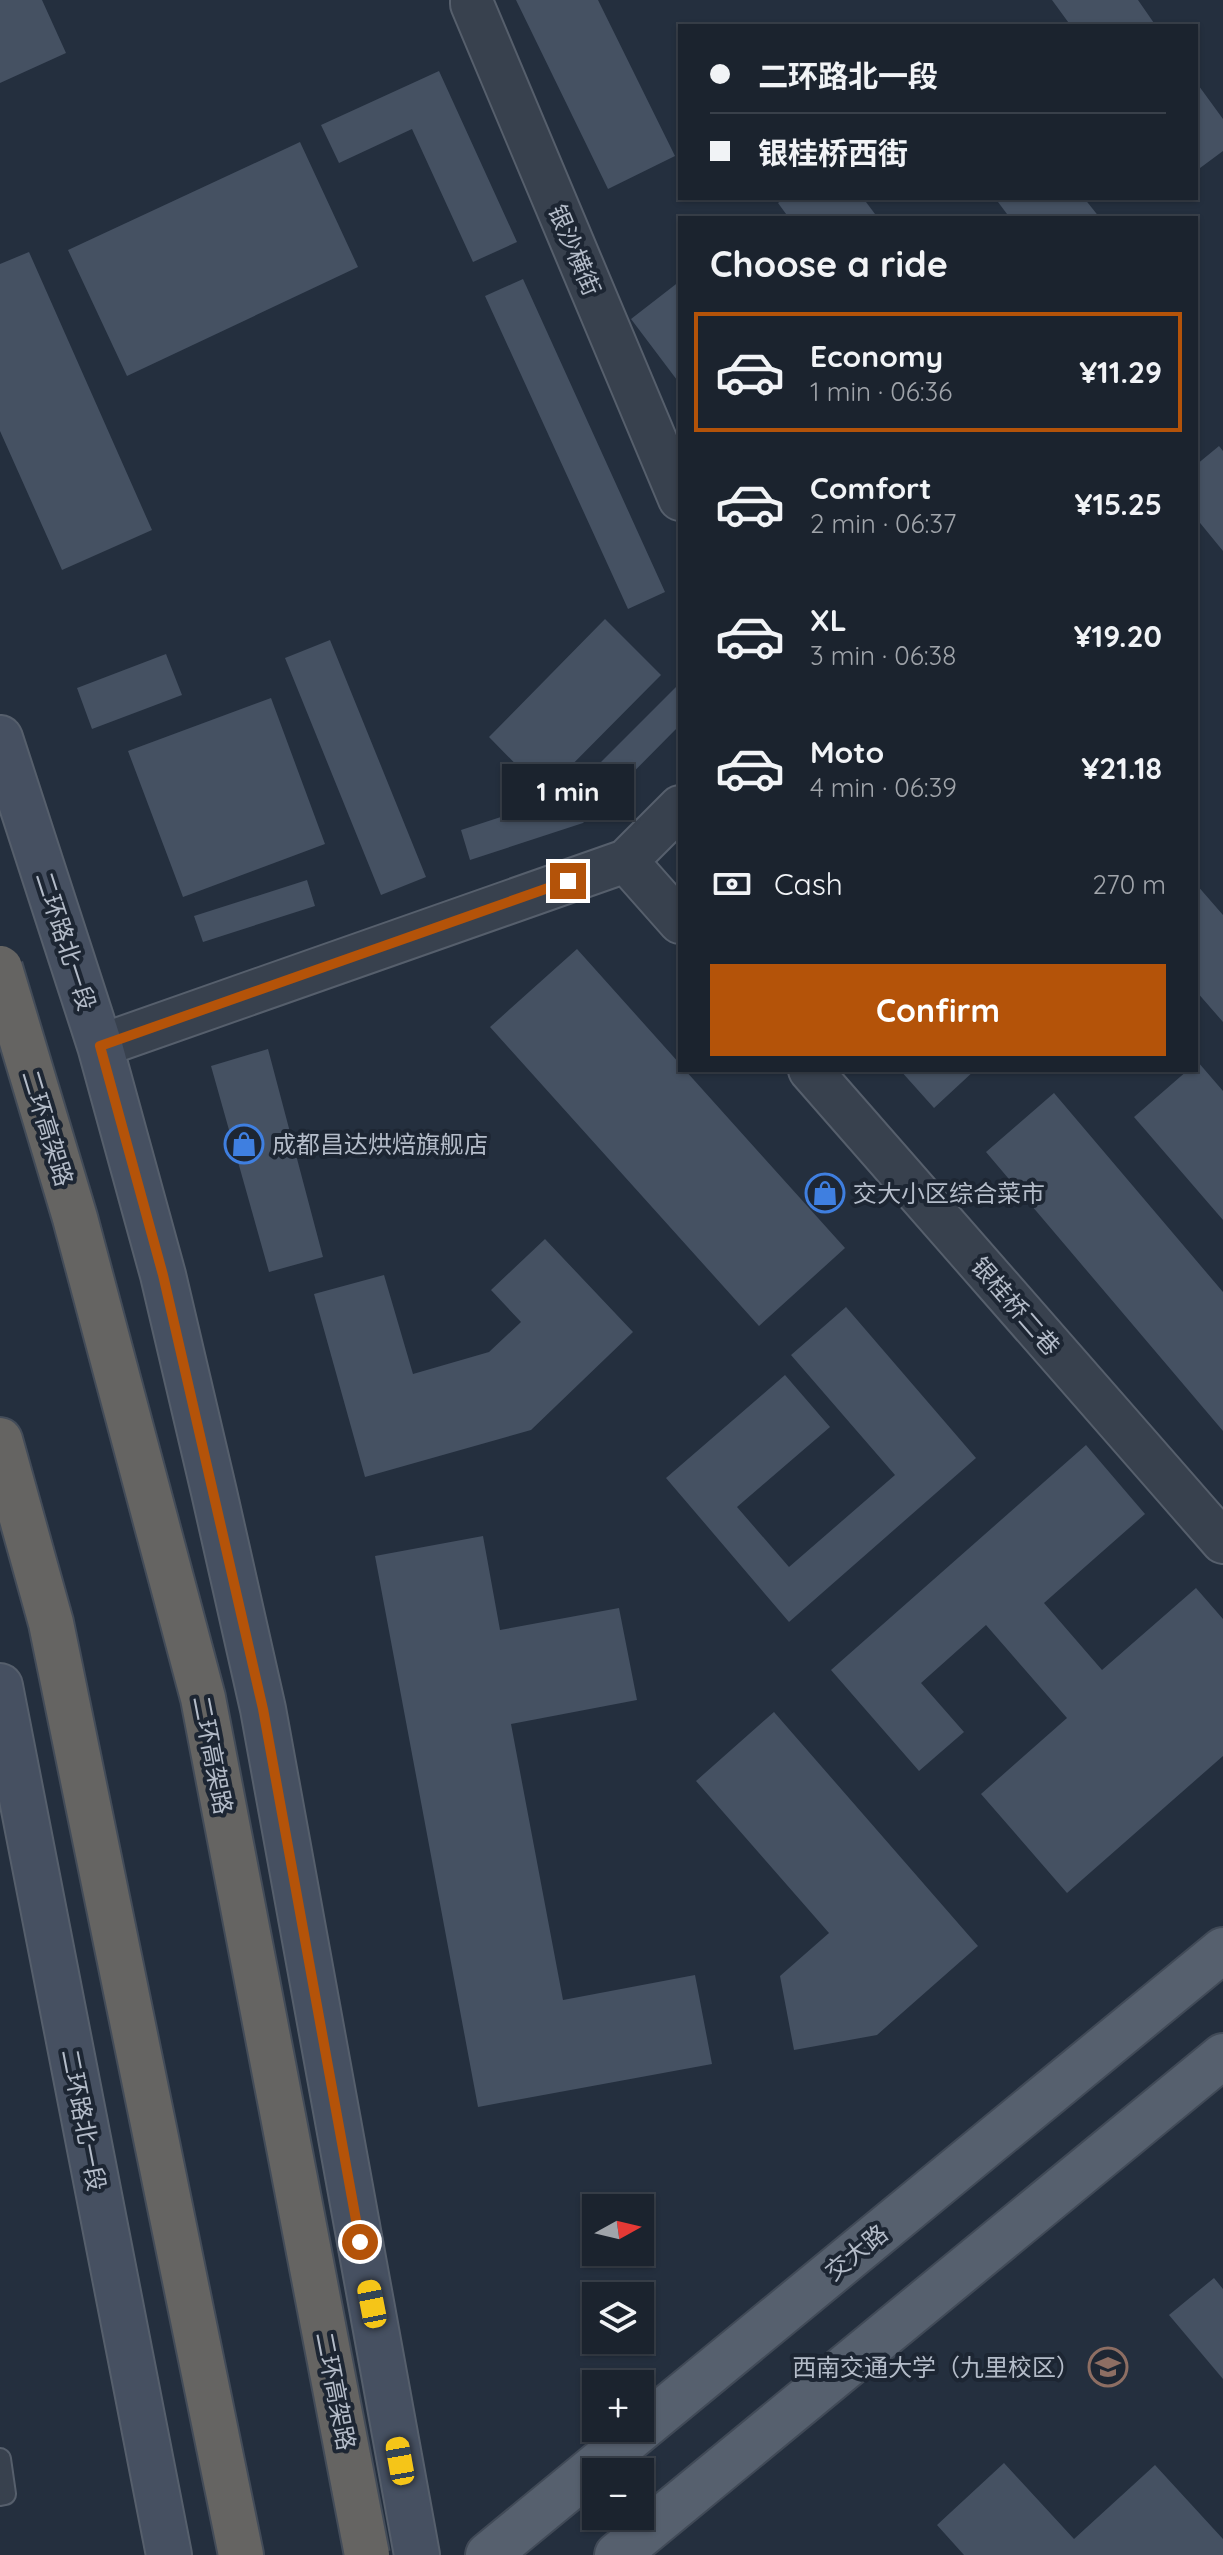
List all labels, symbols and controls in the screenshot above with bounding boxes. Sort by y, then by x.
text: 二环路北一段 [758,57,938,95]
text: 银桂桥西街 [758,134,908,172]
street label: 银沙横街 [542,200,608,300]
text: Choose a ride [710,241,948,286]
icon: car [714,336,786,408]
text: Economy [810,337,943,375]
text: ¥11.29 [1079,353,1162,391]
text: 1 min · 06:36 [810,375,952,408]
icon: car [714,468,786,540]
text: Comfort [810,469,931,507]
text: ¥15.25 [1075,485,1162,523]
text: 2 min · 06:37 [810,507,956,540]
icon: car [714,600,786,672]
text: XL [810,601,847,639]
text: ¥19.20 [1074,617,1162,655]
text: 3 min · 06:38 [810,639,956,672]
icon: car [714,732,786,804]
text: Moto [810,733,884,771]
text: ¥21.18 [1081,749,1162,787]
callout: 1 min [502,765,634,821]
text: 4 min · 06:39 [810,771,957,804]
text: 1 min [537,775,600,808]
icon: cash [710,862,754,906]
route end [550,863,586,899]
text: Cash [774,865,843,903]
street label: 二环路北一段 [29,868,103,1014]
text: 270 m [1092,868,1166,901]
button: Confirm [710,964,1166,1056]
street label: 二环高架路 [16,1066,80,1190]
shop icon: 成都昌达烘焙旗舰店 [223,1123,265,1165]
place label: 成都昌达烘焙旗舰店 [272,1129,488,1159]
shop icon: 交大小区综合菜市 [804,1172,846,1214]
place label: 交大小区综合菜市 [853,1178,1045,1208]
street label: 银桂桥二巷 [965,1251,1067,1361]
street label: 二环高架路 [187,1693,239,1817]
street label: 二环路北一段 [56,2046,112,2194]
north arrow [582,2194,654,2266]
map controls [582,2194,654,2530]
street label: 交大路 [819,2218,893,2286]
route start [342,2224,378,2260]
car [356,2278,388,2330]
button: layers [582,2282,654,2354]
street label: 二环高架路 [310,2329,362,2453]
school or university icon: 西南交通大学（九里校区） [1087,2346,1129,2388]
place label: 西南交通大学（九里校区） [792,2352,1080,2382]
button: + [582,2370,654,2442]
car [384,2435,416,2487]
button: − [582,2458,654,2530]

